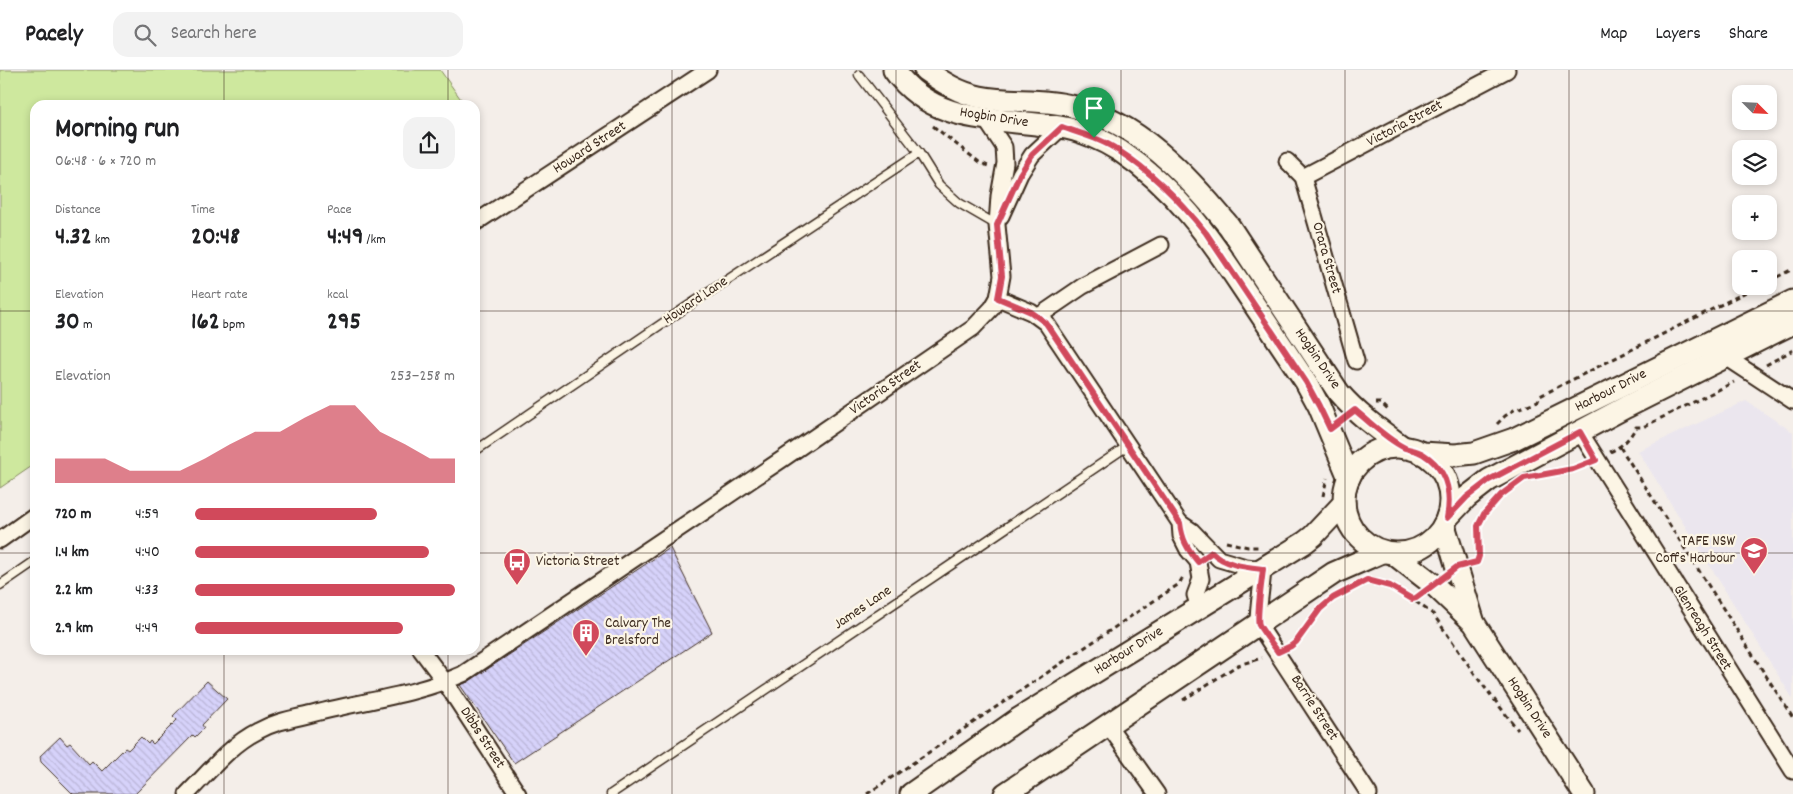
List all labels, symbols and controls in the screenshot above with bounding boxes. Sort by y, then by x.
search box [113,12,463,57]
text: Pacely [25,18,83,52]
icon: search [131,21,159,49]
text: Search here [171,21,257,48]
text: Map [1600,22,1627,47]
text: Layers [1655,22,1701,47]
text: Share [1729,22,1768,47]
north arrow [1732,85,1778,130]
map controls [1732,85,1777,295]
pin [1073,87,1115,138]
icon: arrive [1080,94,1108,122]
street label: Victoria Street [1363,94,1447,153]
street label: Hogbin Drive [958,102,1030,134]
text: Morning run [55,111,179,151]
street label: Howard Street [549,116,631,180]
button: share [403,117,455,169]
button: layers [1732,140,1777,185]
text: 06:48 · 6 × 720 m [55,150,156,173]
button: + [1732,195,1777,240]
text: Distance [55,200,101,220]
text: Time [191,200,215,220]
text: Pace [327,200,352,220]
text: 4.32 [55,220,92,256]
text: 20:48 [191,220,240,256]
text: 4:49 [327,220,363,256]
street label: Orara Street [1305,220,1347,297]
text: km [92,230,110,250]
text: /km [363,230,386,250]
button: − [1732,250,1777,295]
street label: Howard Lane [659,271,733,331]
text: Elevation [55,285,104,305]
text: Heart rate [191,285,248,305]
text: kcal [327,285,348,305]
text: 30 [55,305,80,341]
text: 162 [191,305,220,341]
text: 295 [327,305,361,341]
text: m [80,315,93,335]
text: bpm [220,315,245,335]
street label: Hogbin Drive [1288,324,1346,394]
street label: Victoria Street [846,355,927,421]
street label: Harbour Drive [1571,363,1651,418]
text: Elevation [55,365,111,388]
text: 253–258 m [390,365,455,388]
text: 720 m [55,503,92,526]
text: 4:59 [135,503,159,526]
place label: TAFE NSW Coffs Harbour [1656,531,1735,570]
school or university icon: TAFE NSW Coffs Harbour [1739,536,1769,575]
text: 1.4 km [55,541,89,564]
text: 4:40 [135,541,160,564]
bus stop icon: Victoria Street [502,547,532,586]
place label: Victoria Street [536,551,620,573]
text: 2.2 km [55,579,93,602]
text: 4:33 [135,579,159,602]
street label: James Lane [830,580,897,636]
street label: Glenreagh Street [1667,581,1737,675]
place label: Calvary The Brelsford [605,613,671,652]
text: 2.9 km [55,617,93,640]
text: 4:49 [135,617,158,640]
building icon: Calvary The Brelsford [571,618,601,657]
street label: Harbour Drive [1090,621,1168,681]
street label: Barrie Street [1284,671,1344,746]
street label: Hogbin Drive [1501,673,1557,743]
street label: Dibbs Street [454,703,510,774]

